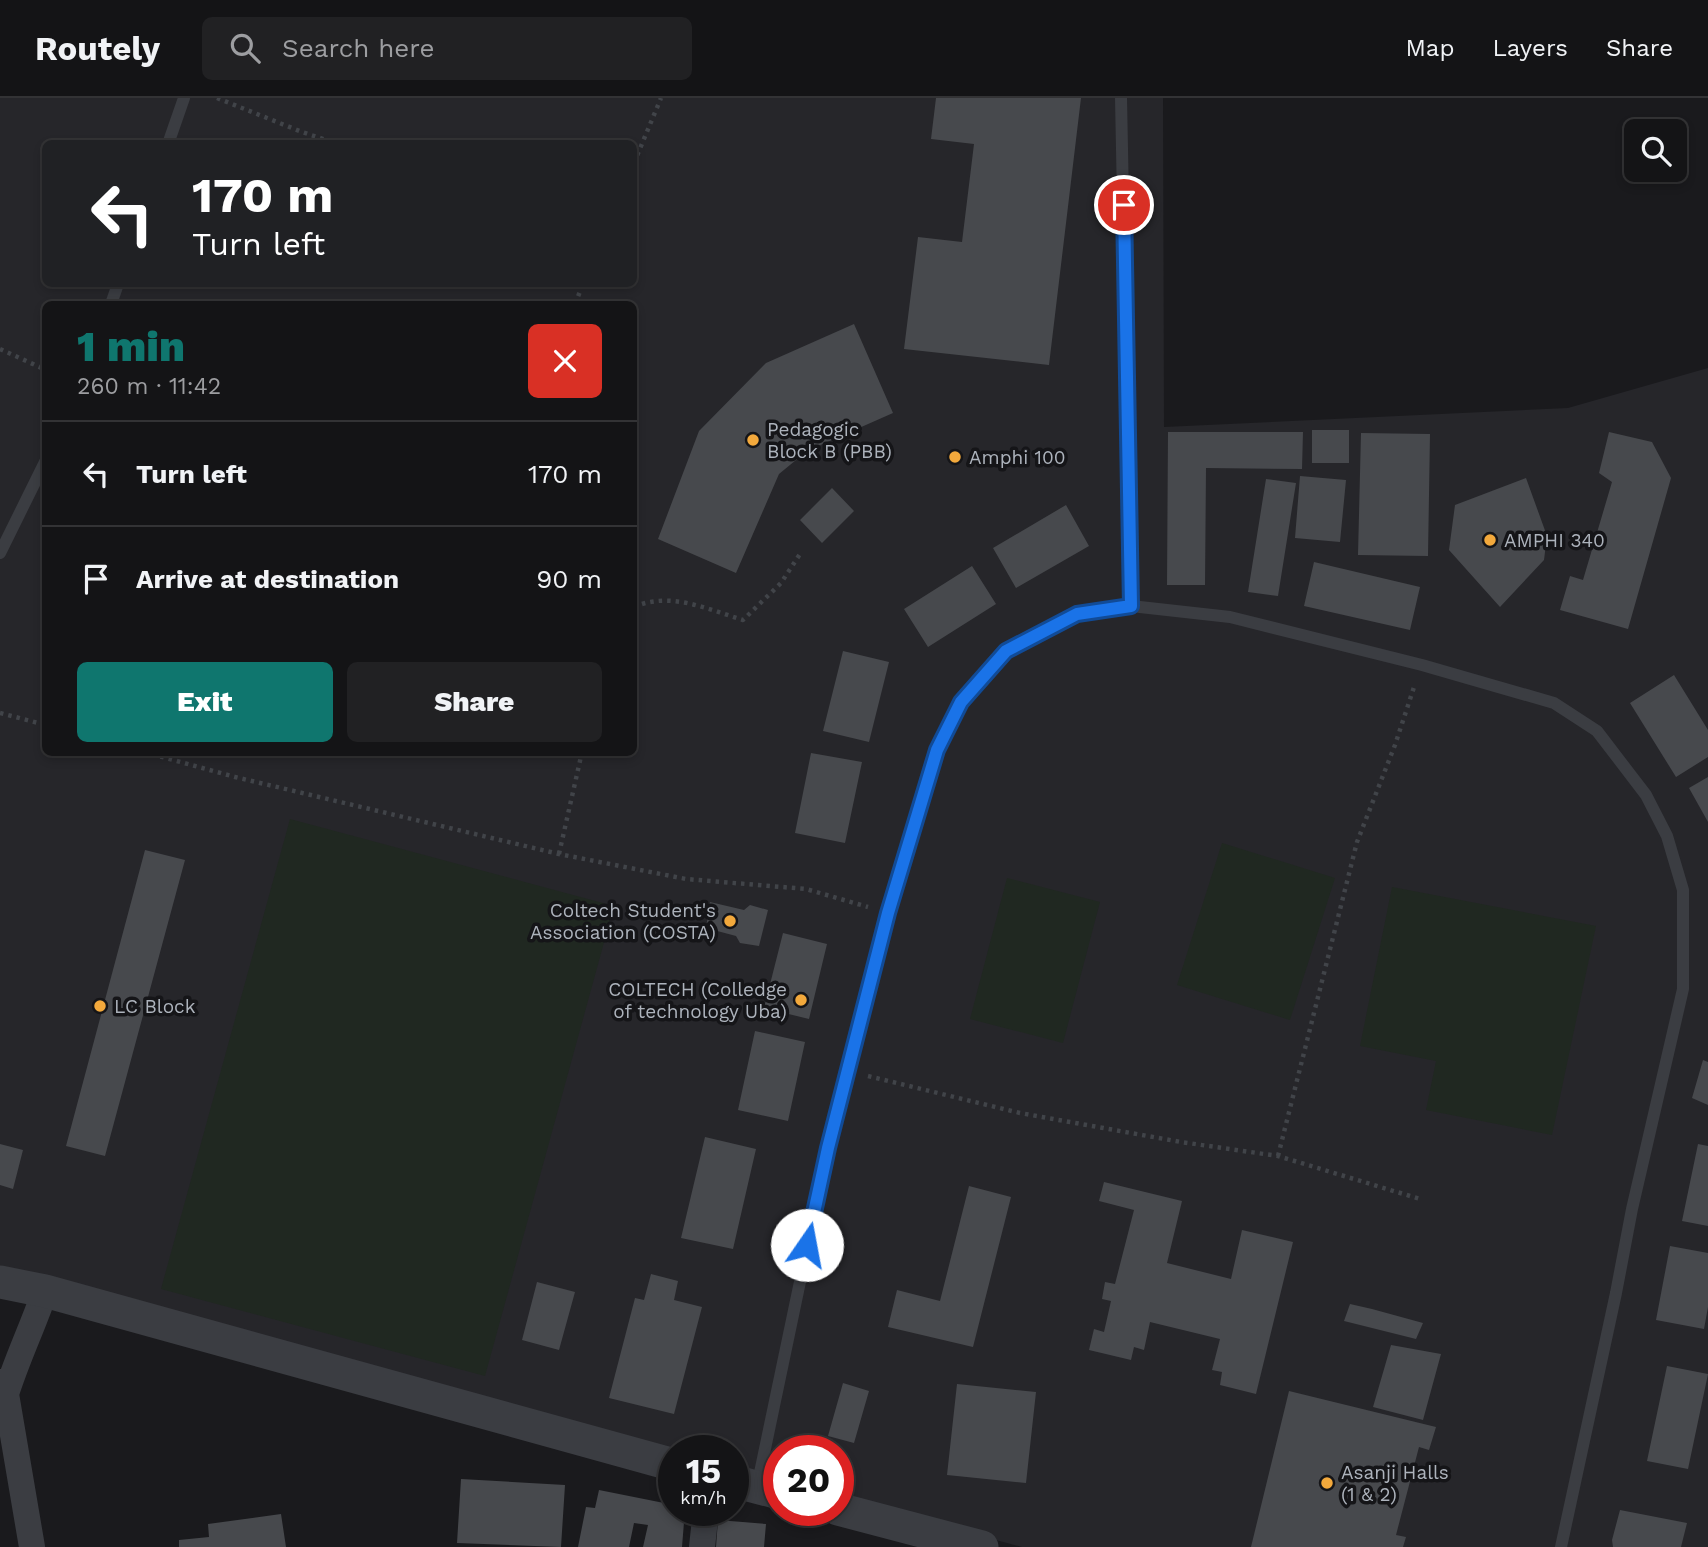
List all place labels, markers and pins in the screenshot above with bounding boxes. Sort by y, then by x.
pin [1094,175,1154,235]
place label: Pedagogic Block B (PBB) [767,418,892,463]
marker: Pedagogic Block B (PBB) [745,432,761,448]
place label: Amphi 100 [969,446,1066,469]
marker: Amphi 100 [947,449,963,465]
place label: AMPHI 340 [1504,529,1605,552]
marker: AMPHI 340 [1482,532,1498,548]
place label: Coltech Student's Association (COSTA) [530,899,716,944]
marker: Coltech Student's Association (COSTA) [722,913,738,929]
place label: COLTECH (Colledge of technology Uba) [608,978,787,1023]
marker: COLTECH (Colledge of technology Uba) [793,992,809,1008]
place label: LC Block [114,995,196,1018]
marker: LC Block [92,998,108,1014]
place label: Asanji Halls (1 & 2) [1341,1461,1449,1506]
marker: Asanji Halls (1 & 2) [1319,1475,1335,1491]

